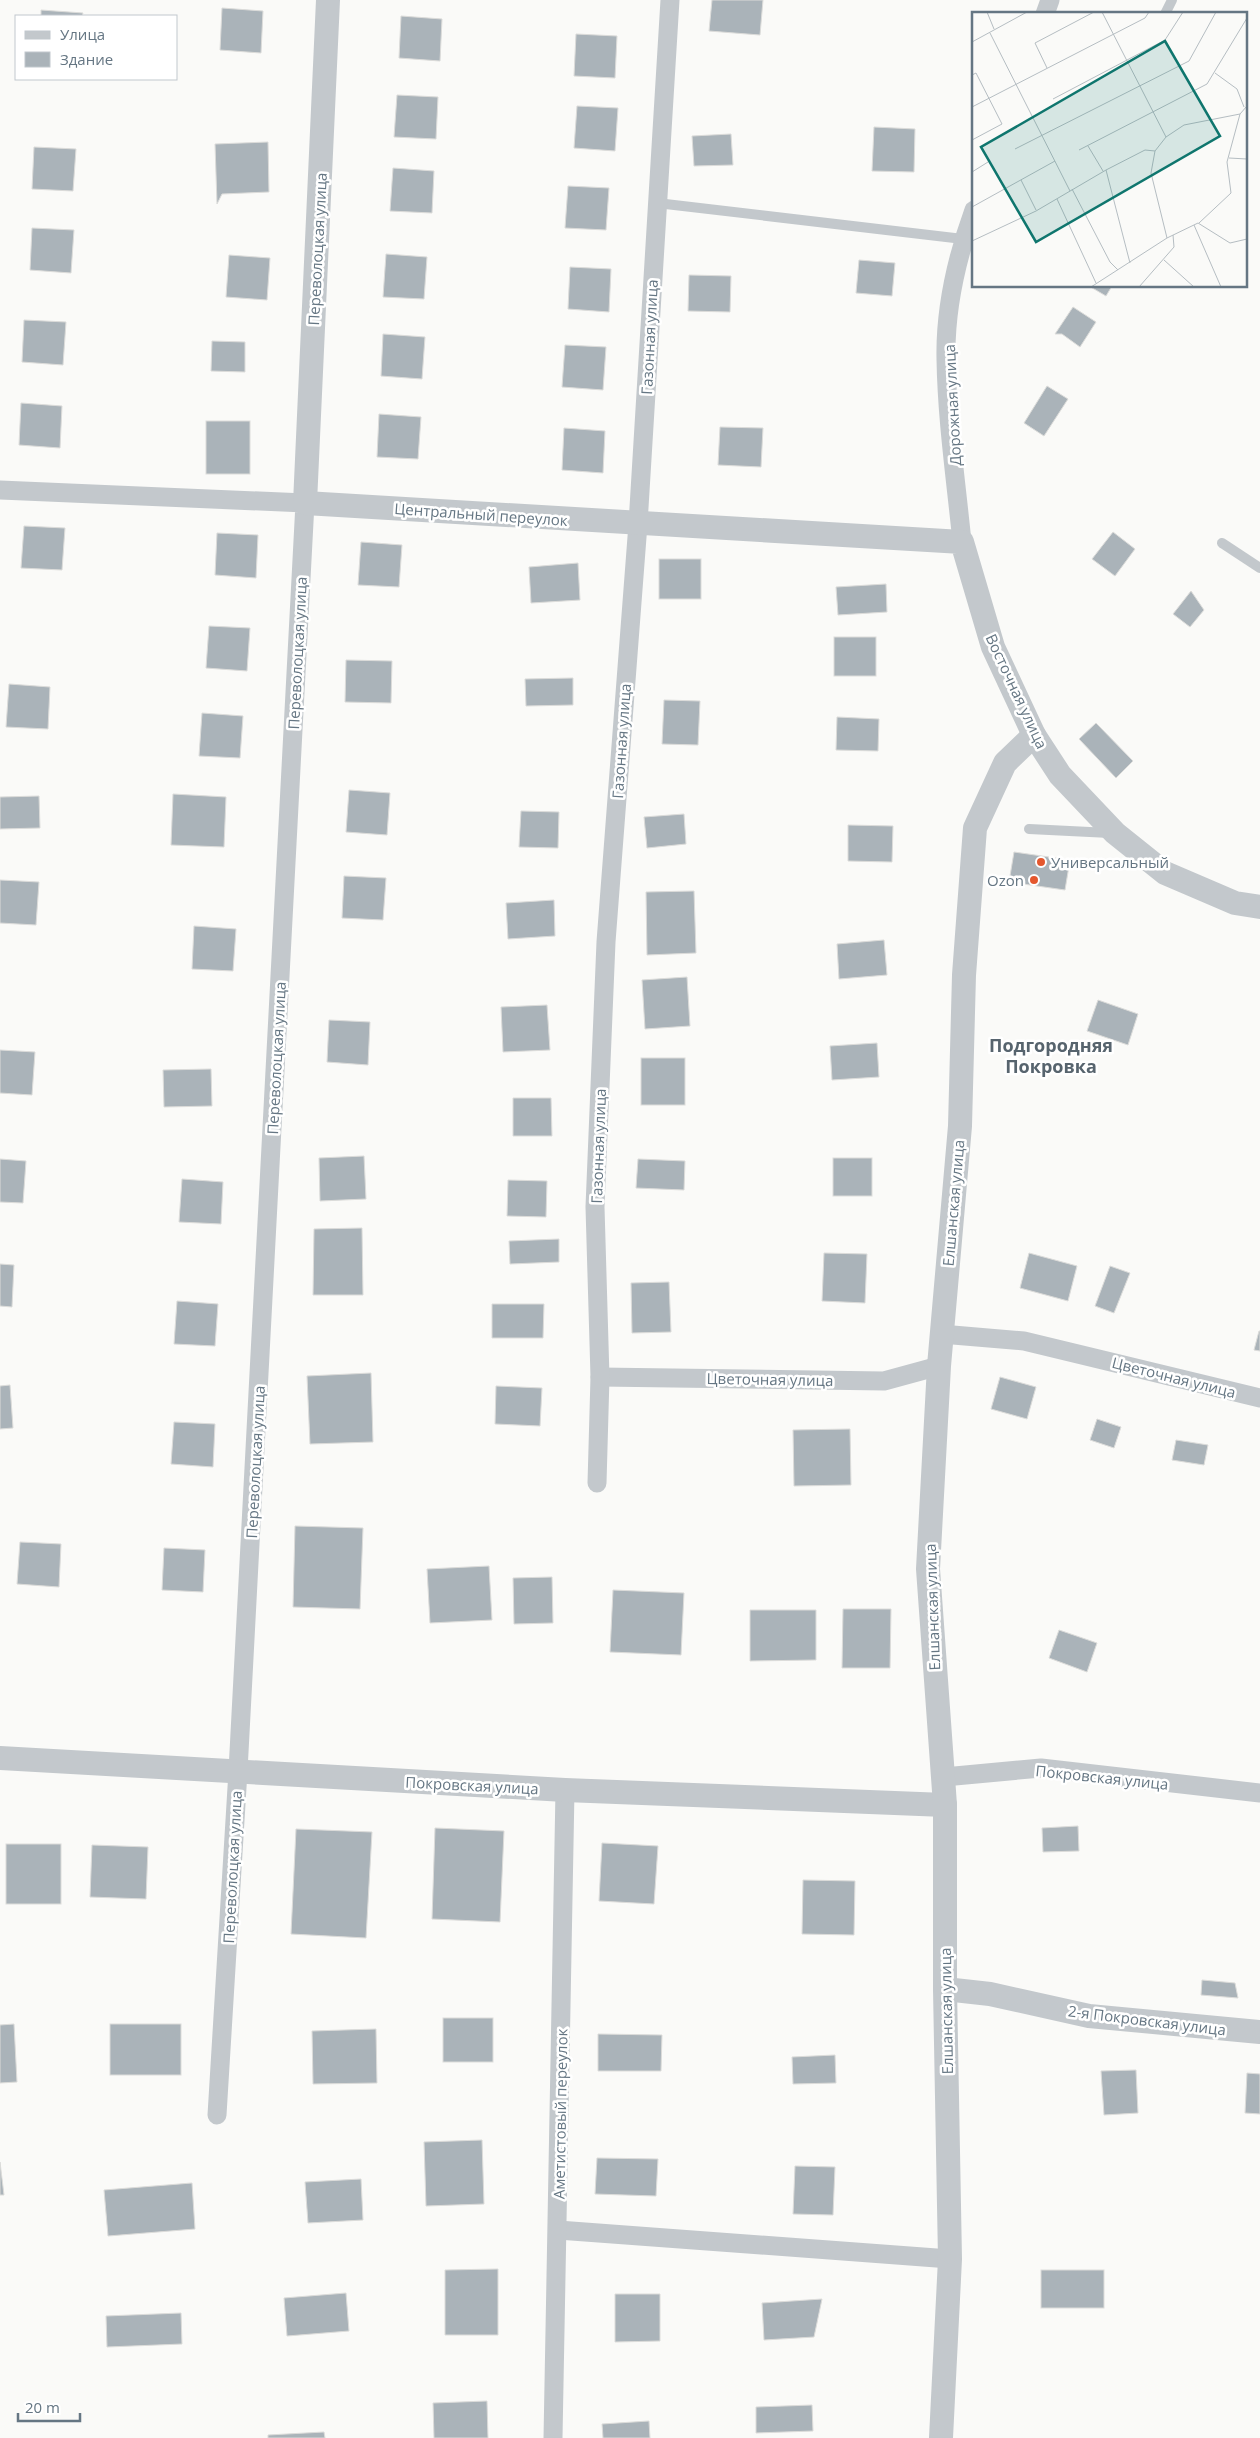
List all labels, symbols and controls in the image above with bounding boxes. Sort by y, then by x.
inset map [972,12,1248,288]
legend [15,15,178,80]
text: Улица [60,24,105,44]
text: Здание [60,49,113,69]
street label: Переволоцкая улица [303,172,331,326]
street label: Газонная улица [636,279,662,395]
street label: Дорожная улица [939,344,965,466]
street label: Центральный переулок [394,498,569,530]
street label: Переволоцкая улица [283,576,311,730]
street label: Восточная улица [982,630,1052,752]
street label: Газонная улица [607,683,635,799]
place label: Универсальный [1051,852,1169,872]
marker: Универсальный [1035,856,1047,868]
place label: Ozon [987,870,1024,890]
marker: Ozon [1028,874,1040,886]
street label: Переволоцкая улица [262,981,290,1135]
district label: Подгородняя Покровка [989,1033,1113,1078]
street label: Газонная улица [586,1088,610,1204]
street label: Елшанская улица [938,1139,968,1267]
street label: Цветочная улица [1110,1352,1238,1402]
street label: Цветочная улица [706,1368,834,1390]
street label: Переволоцкая улица [241,1385,269,1539]
street label: Елшанская улица [920,1543,944,1671]
street label: Покровская улица [1035,1760,1169,1794]
street label: Покровская улица [405,1772,539,1798]
street label: Переволоцкая улица [218,1790,246,1944]
street label: Елшанская улица [935,1947,957,2075]
street label: 2-я Покровская улица [1067,2000,1227,2040]
street label: Аметистовый переулок [549,2028,571,2199]
scale bar [18,2390,80,2422]
text: 20 m [25,2397,60,2417]

